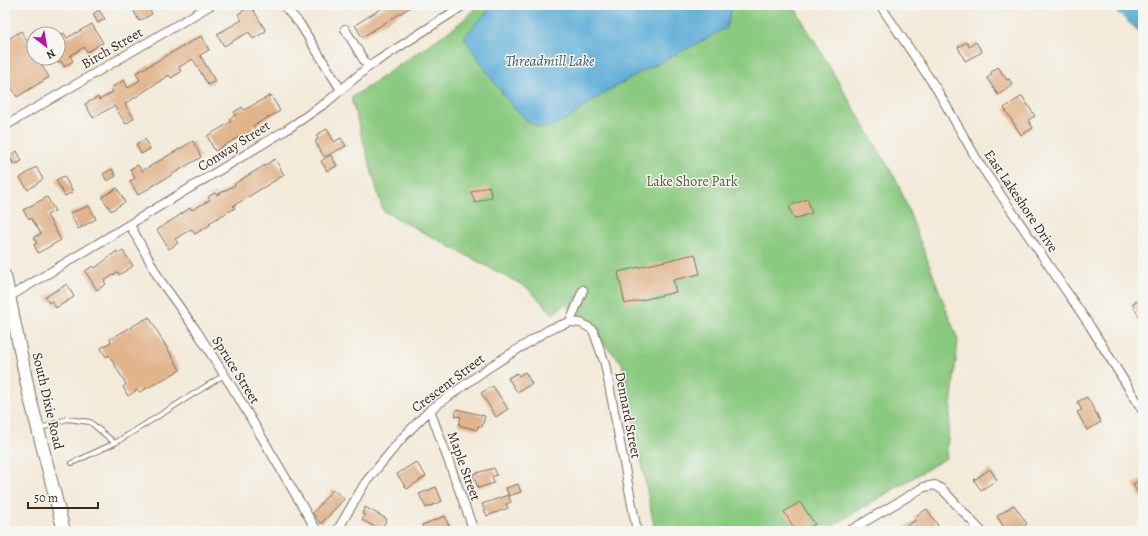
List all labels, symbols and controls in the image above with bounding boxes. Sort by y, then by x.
street label: Birch Street [78,23,147,73]
north arrow [26,26,66,66]
text: N [44,46,58,63]
water label: Threadmill Lake [506,51,595,71]
street label: Conway Street [194,116,274,176]
street label: East Lakeshore Drive [980,146,1062,256]
park label: Lake Shore Park [646,172,738,191]
street label: Spruce Street [208,332,265,408]
street label: Crescent Street [408,349,489,417]
street label: South Dixie Road [28,351,69,452]
street label: Dennard Street [610,370,646,460]
street label: Maple Street [443,429,485,504]
scale bar [28,484,98,510]
text: 50 m [34,490,58,506]

